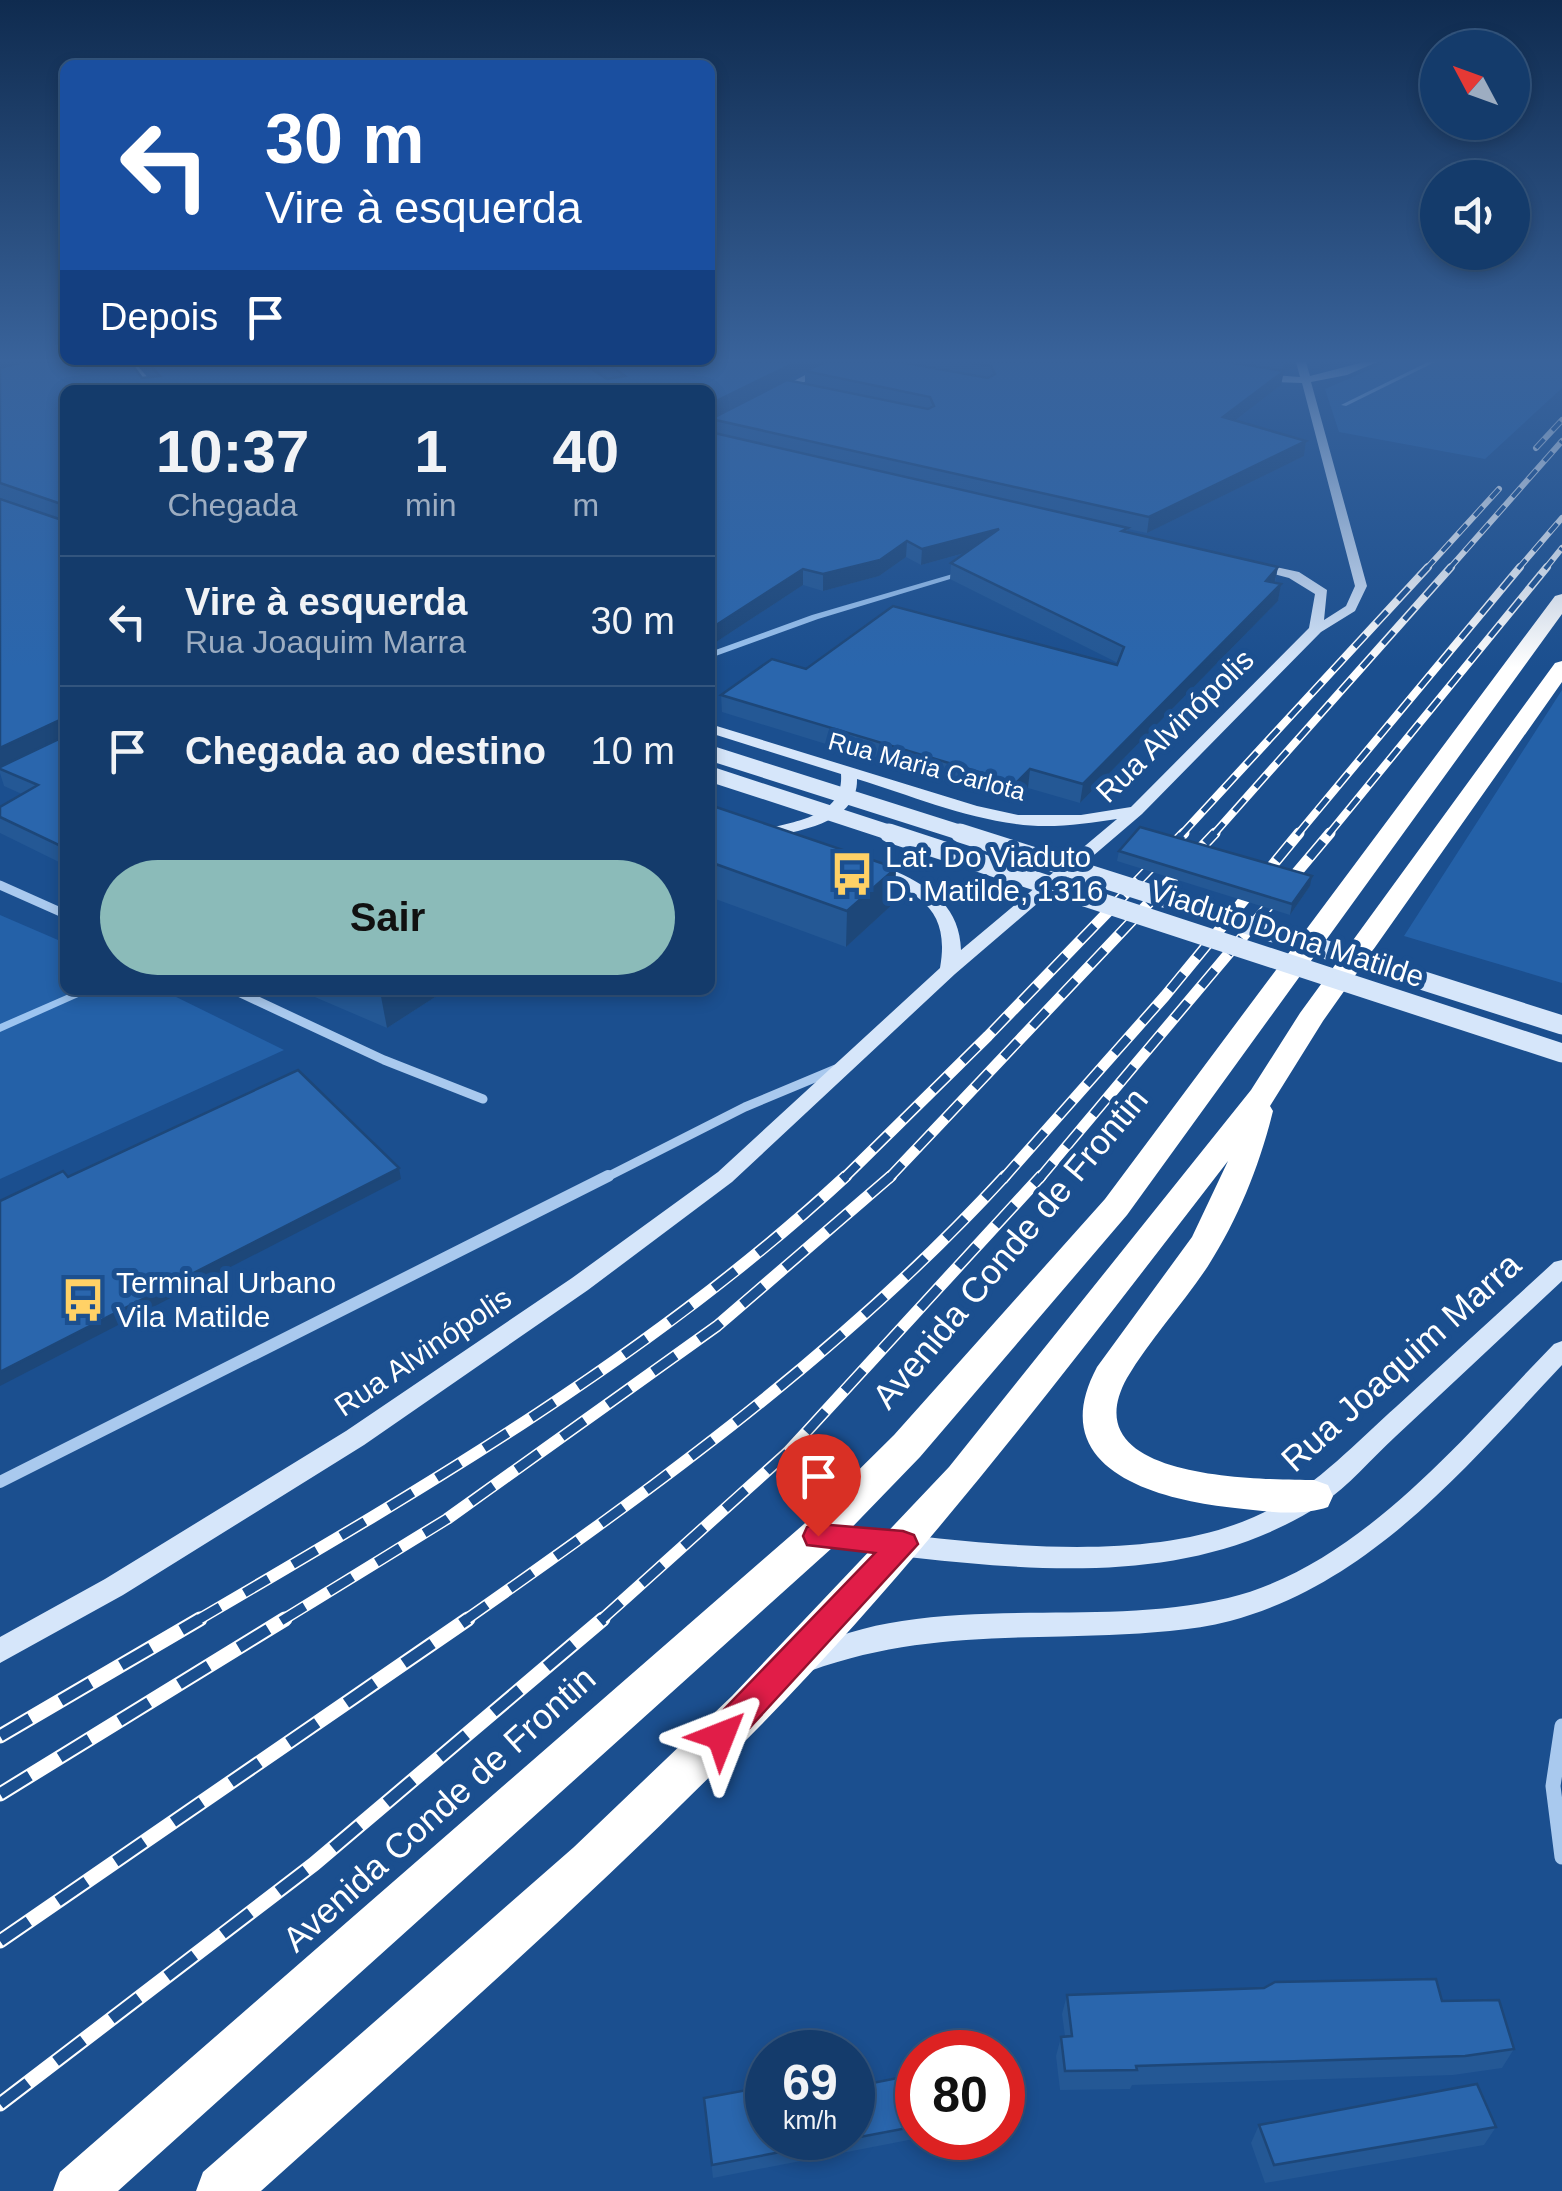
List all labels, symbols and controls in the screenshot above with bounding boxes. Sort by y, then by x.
north arrow [1420,30,1530,140]
map controls [1420,30,1530,270]
icon: left [100,100,230,230]
text: 30 m [265,100,425,178]
button: sound [1420,160,1530,270]
text: Vire à esquerda [265,182,582,233]
icon: arrive [238,290,293,345]
text: Depois [100,296,218,338]
text: 10:37 [156,418,309,485]
text: 1 [414,418,448,485]
text: 40 [552,418,619,485]
text: Chegada [168,487,297,523]
text: min [405,487,457,523]
text: m [572,487,599,523]
text: Vire à esquerda [185,581,467,623]
icon: left [100,594,155,649]
text: 30 m [591,600,675,642]
text: Rua Joaquim Marra [185,624,466,660]
street label: Rua Alvinópolis [1089,643,1260,809]
icon: arrive [100,724,155,779]
street label: Rua Maria Carlota [825,726,1029,806]
text: Chegada ao destino [185,730,546,772]
text: 10 m [591,730,675,772]
place label: Lat. Do Viaduto D. Matilde, 1316 [885,840,1103,907]
bus stop icon: Lat. Do Viaduto D. Matilde, 1316 [828,850,876,898]
button: Sair [100,860,675,975]
street label: Viaduto Dona Matilde [1146,874,1428,993]
street label: Avenida Conde de Frontin [864,1080,1155,1416]
street label: Rua Joaquim Marra [1273,1244,1528,1479]
place label: Terminal Urbano Vila Matilde [116,1266,336,1333]
bus stop icon: Terminal Urbano Vila Matilde [59,1276,107,1324]
street label: Rua Alvinópolis [328,1281,517,1423]
pin [776,1434,861,1537]
icon: arrive [791,1449,846,1504]
street label: Avenida Conde de Frontin [275,1658,603,1959]
position arrow [669,1684,773,1788]
speed limit sign: 80 [895,2030,1025,2160]
text: 69 [782,2055,838,2111]
text: km/h [783,2106,837,2134]

